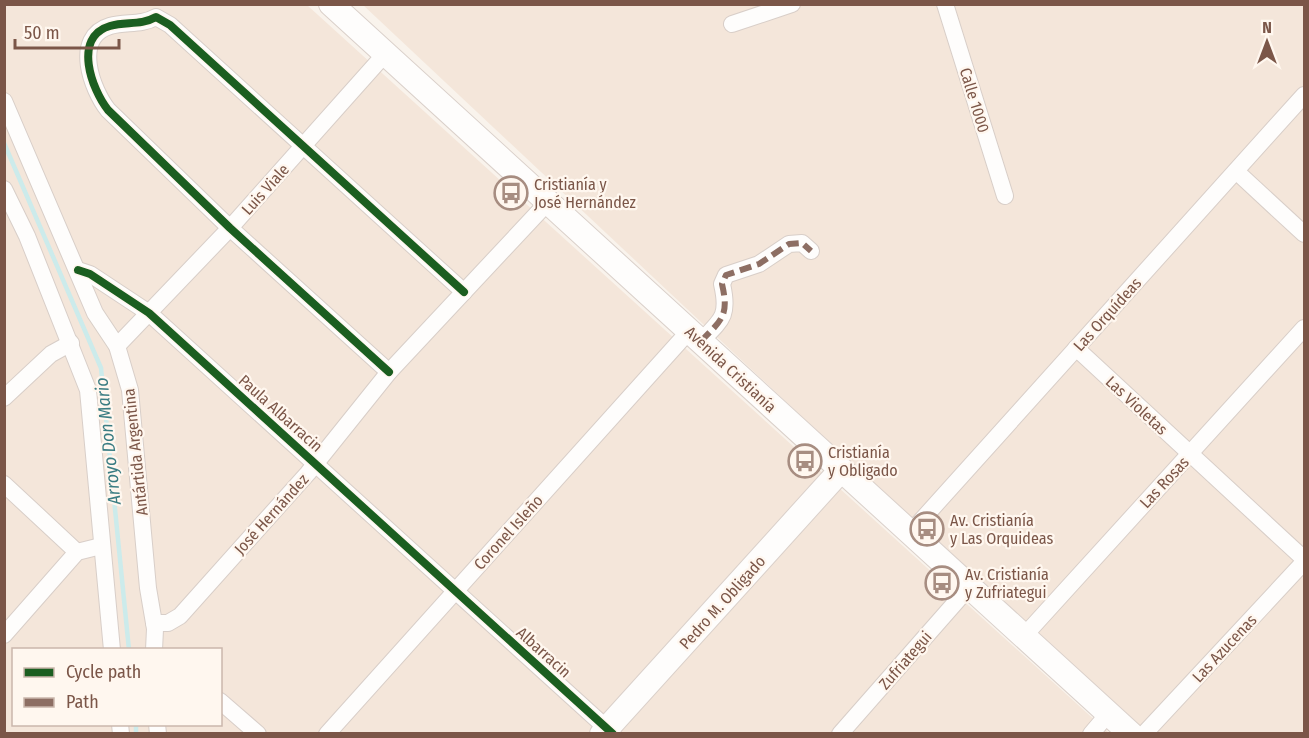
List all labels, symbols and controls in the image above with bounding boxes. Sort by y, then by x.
scale bar [15,12,118,50]
north arrow [1237,12,1297,72]
text: N [1262,18,1272,37]
text: 50 m [24,22,60,44]
street label: Calle 1000 [956,65,993,135]
street label: Luis Viale [238,160,293,219]
bus stop icon: Cristianía y José Hernández [493,175,529,211]
place label: Cristianía y José Hernández [534,175,636,212]
street label: Las Orquídeas [1069,274,1145,355]
street label: Avenida Cristianía [681,322,780,417]
street label: Paula Albarracin [235,371,326,456]
street label: Las Violetas [1102,372,1172,439]
water label: Arroyo Don Mario [90,376,126,507]
street label: Antártida Argentina [119,387,152,516]
bus stop icon: Cristianía y Obligado [787,443,823,479]
place label: Cristianía y Obligado [828,443,898,480]
street label: Las Rosas [1136,453,1193,512]
street label: José Hernández [230,470,313,559]
street label: Coronel Isleño [470,491,547,574]
bus stop icon: Av. Cristianía y Las Orquideas [909,511,945,547]
place label: Av. Cristianía y Las Orquideas [950,511,1053,548]
street label: Pedro M. Obligado [675,552,769,653]
bus stop icon: Av. Cristianía y Zufriategui [924,565,960,601]
place label: Av. Cristianía y Zufriategui [965,565,1049,602]
street label: Las Azucenas [1188,610,1261,686]
street label: Albarracin [513,623,575,682]
street label: Zufriategui [875,627,936,693]
legend [12,648,222,726]
text: Cycle path [66,661,141,683]
text: Path [66,691,99,713]

